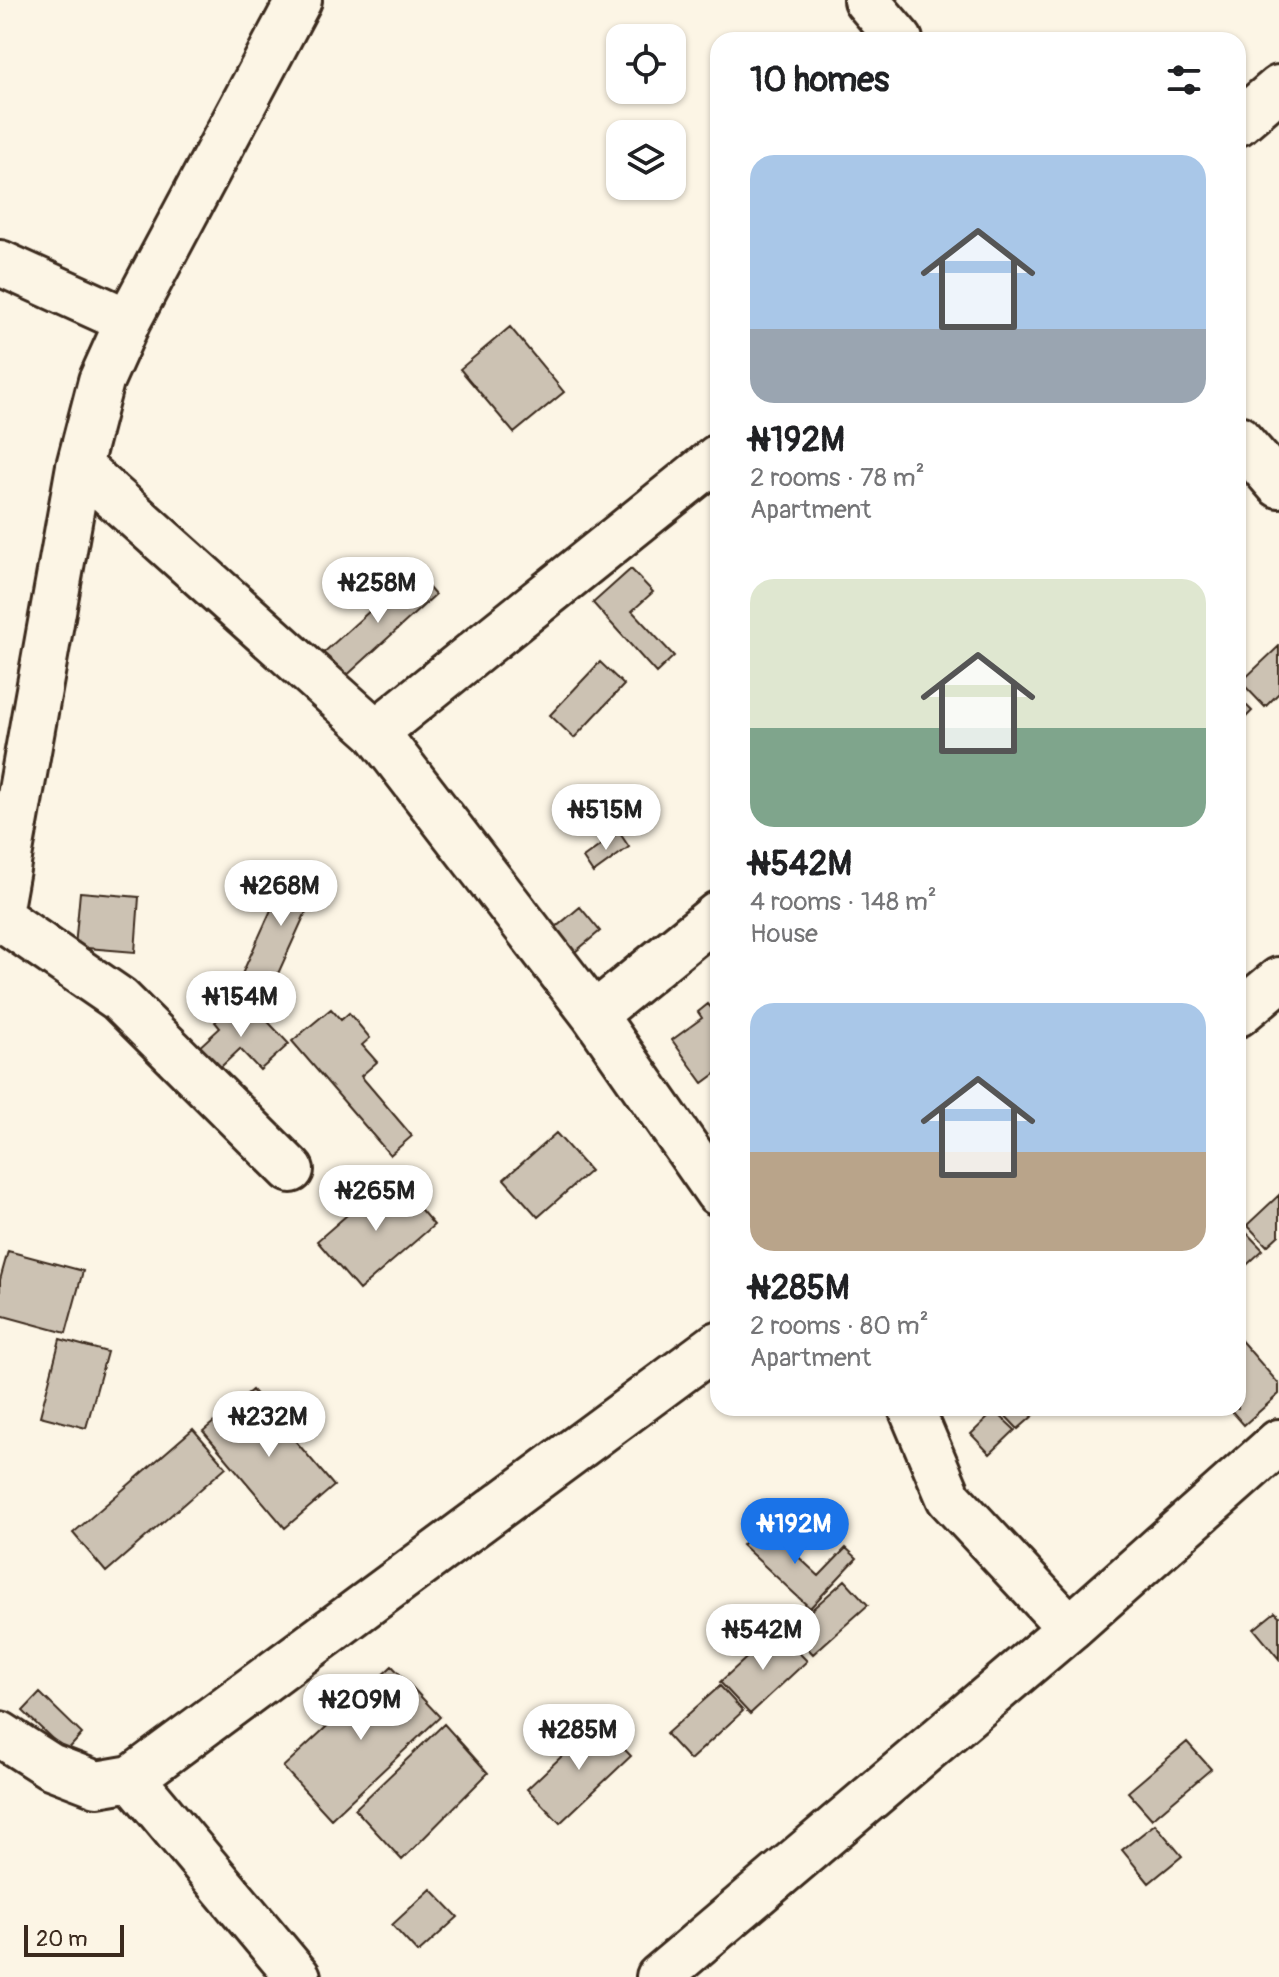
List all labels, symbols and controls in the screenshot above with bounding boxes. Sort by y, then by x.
map controls [606,24,686,200]
button: locate [606,24,686,104]
icon: filters [1162,58,1206,102]
text: 10 homes [750,59,889,102]
button: layers [606,120,686,200]
icon: home [906,207,1050,351]
text: ₦192M [750,419,845,462]
text: 2 rooms · 78 m² [750,462,925,494]
text: Apartment [750,494,871,526]
pin: ₦258M [322,557,434,625]
text: ₦258M [340,567,416,599]
icon: home [906,631,1050,775]
pin: ₦515M [550,784,662,852]
text: ₦515M [570,794,642,826]
text: ₦542M [750,843,852,886]
pin: ₦268M [225,860,337,928]
text: ₦268M [242,870,320,902]
text: 4 rooms · 148 m² [750,886,937,918]
text: House [750,918,818,950]
pin: ₦154M [185,971,297,1039]
text: ₦154M [204,981,278,1013]
icon: home [906,1055,1050,1199]
pin: ₦265M [320,1165,432,1233]
text: ₦265M [337,1175,415,1207]
text: ₦285M [750,1267,849,1310]
text: 2 rooms · 80 m² [750,1310,929,1342]
text: Apartment [750,1342,871,1374]
pin: ₦232M [213,1391,325,1459]
text: ₦232M [230,1401,308,1433]
pin: ₦192M [739,1498,851,1566]
text: ₦192M [759,1508,831,1540]
pin: ₦542M [707,1604,819,1672]
text: ₦542M [724,1614,802,1646]
pin: ₦209M [305,1674,417,1742]
text: ₦209M [321,1684,401,1716]
pin: ₦285M [523,1704,635,1772]
text: ₦285M [541,1714,617,1746]
scale bar [24,1921,124,1957]
text: 20 m [36,1925,88,1953]

